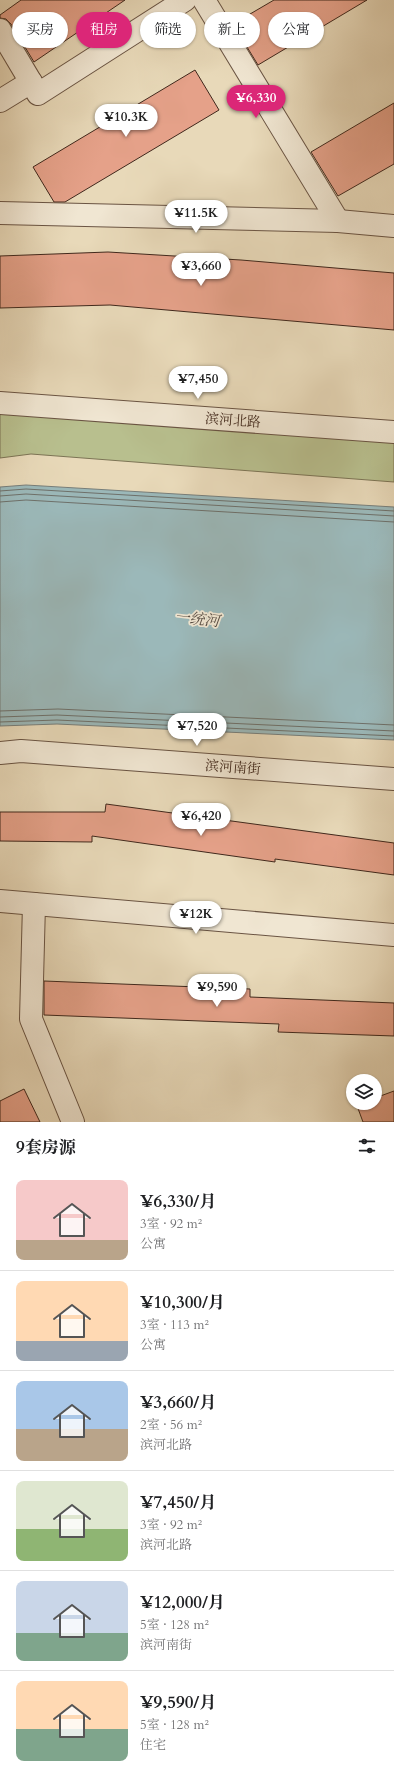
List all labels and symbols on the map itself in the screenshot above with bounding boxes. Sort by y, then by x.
pin: ¥6,330 [223,85,289,119]
pin: ¥10.3K [93,104,159,138]
pin: ¥11.5K [163,200,229,234]
pin: ¥3,660 [168,253,234,287]
pin: ¥7,450 [165,366,231,400]
street label: 滨河北路 [204,409,262,432]
water label: 一统河 [174,607,223,632]
pin: ¥7,520 [164,713,230,747]
street label: 滨河南街 [204,756,262,779]
pin: ¥6,420 [168,803,234,837]
pin: ¥12K [172,901,220,935]
pin: ¥9,590 [184,974,250,1008]

